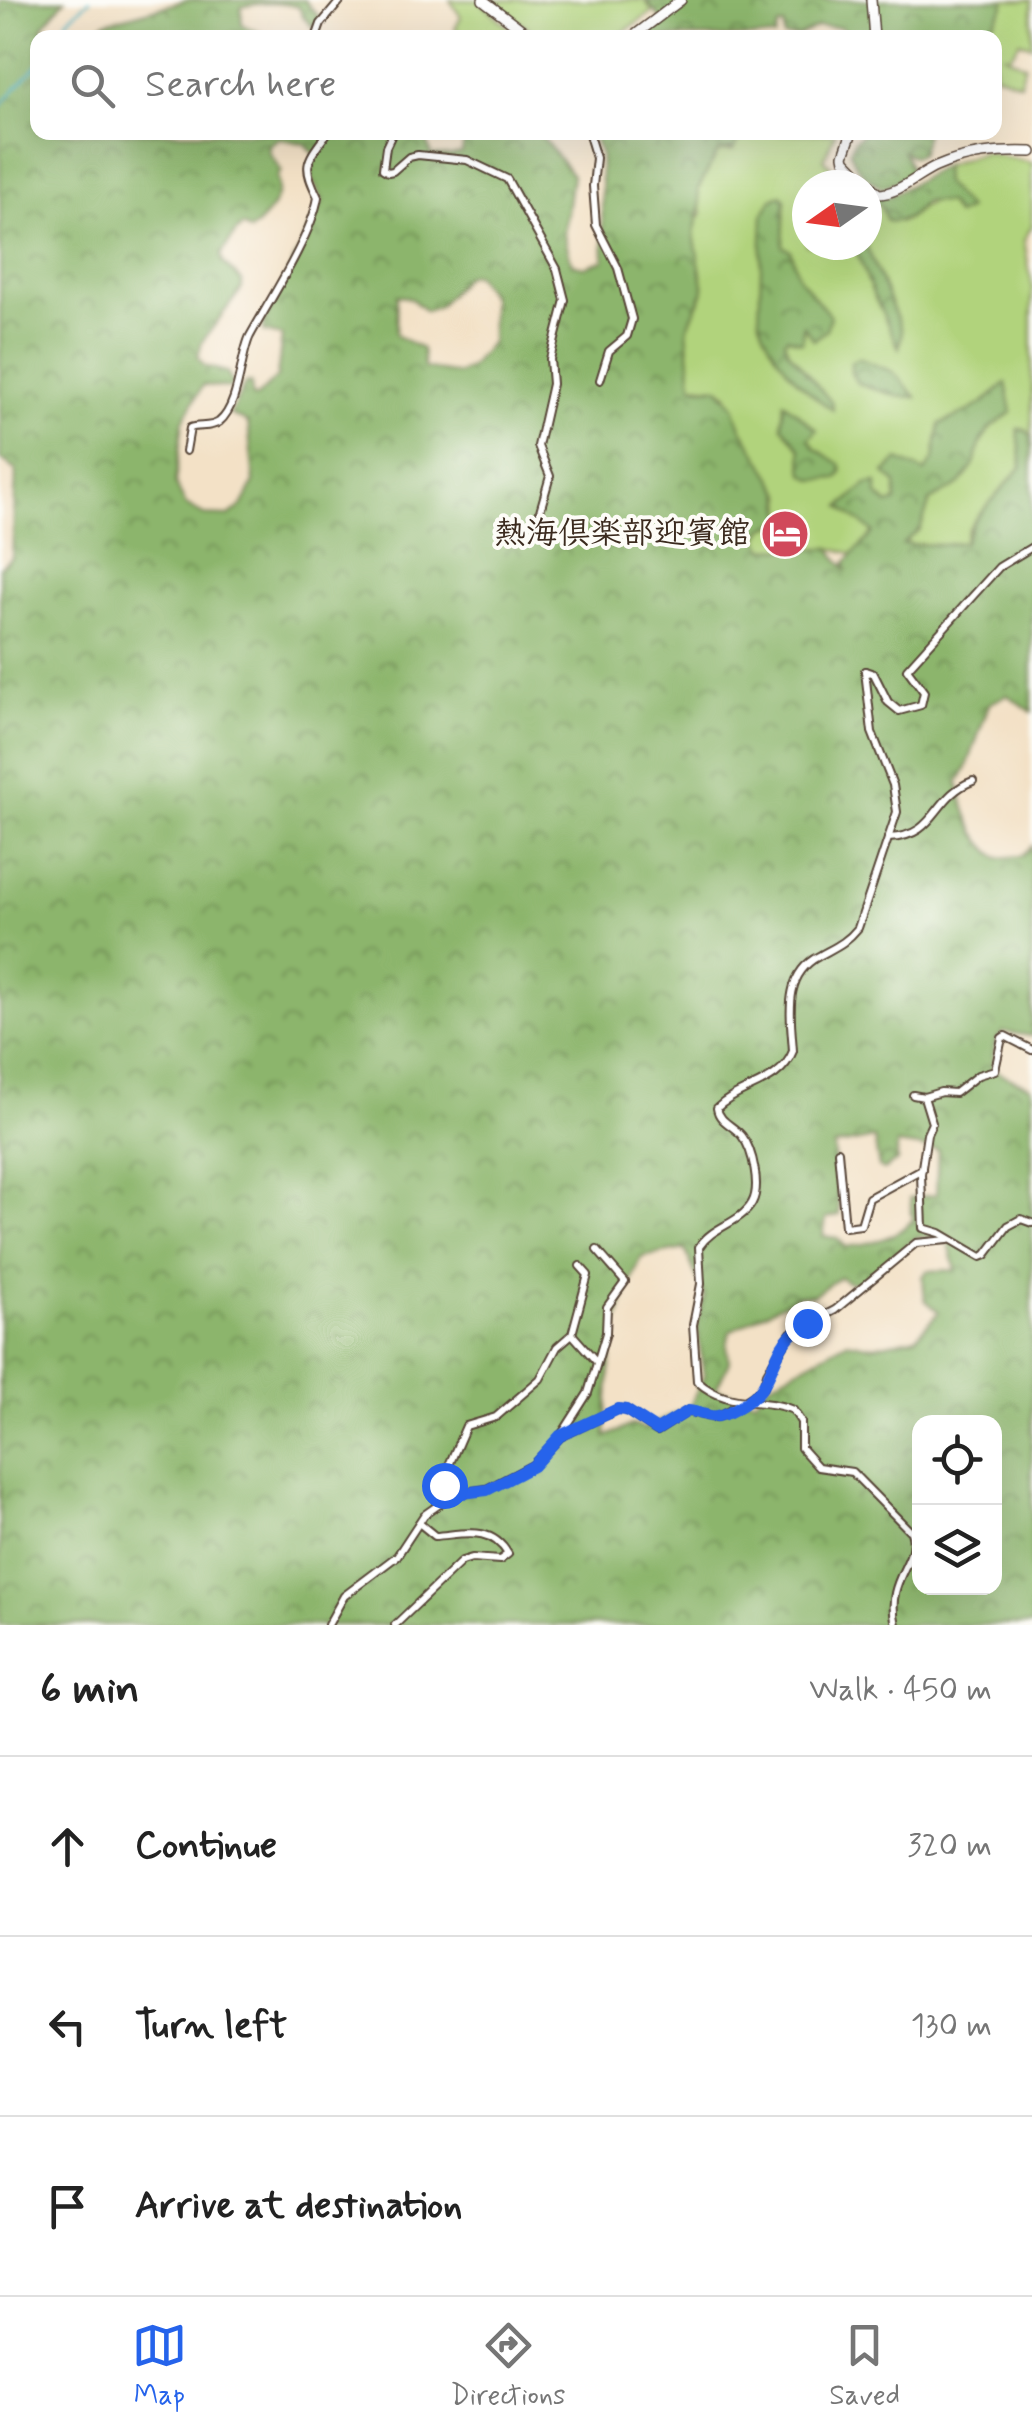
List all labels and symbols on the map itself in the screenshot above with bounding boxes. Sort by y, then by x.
north arrow [792,170,882,260]
hotel icon: 熱海倶楽部迎賓館 [759,508,811,560]
place label: 熱海倶楽部迎賓館 [494,513,750,555]
route end [785,1301,831,1347]
route start [422,1463,468,1509]

